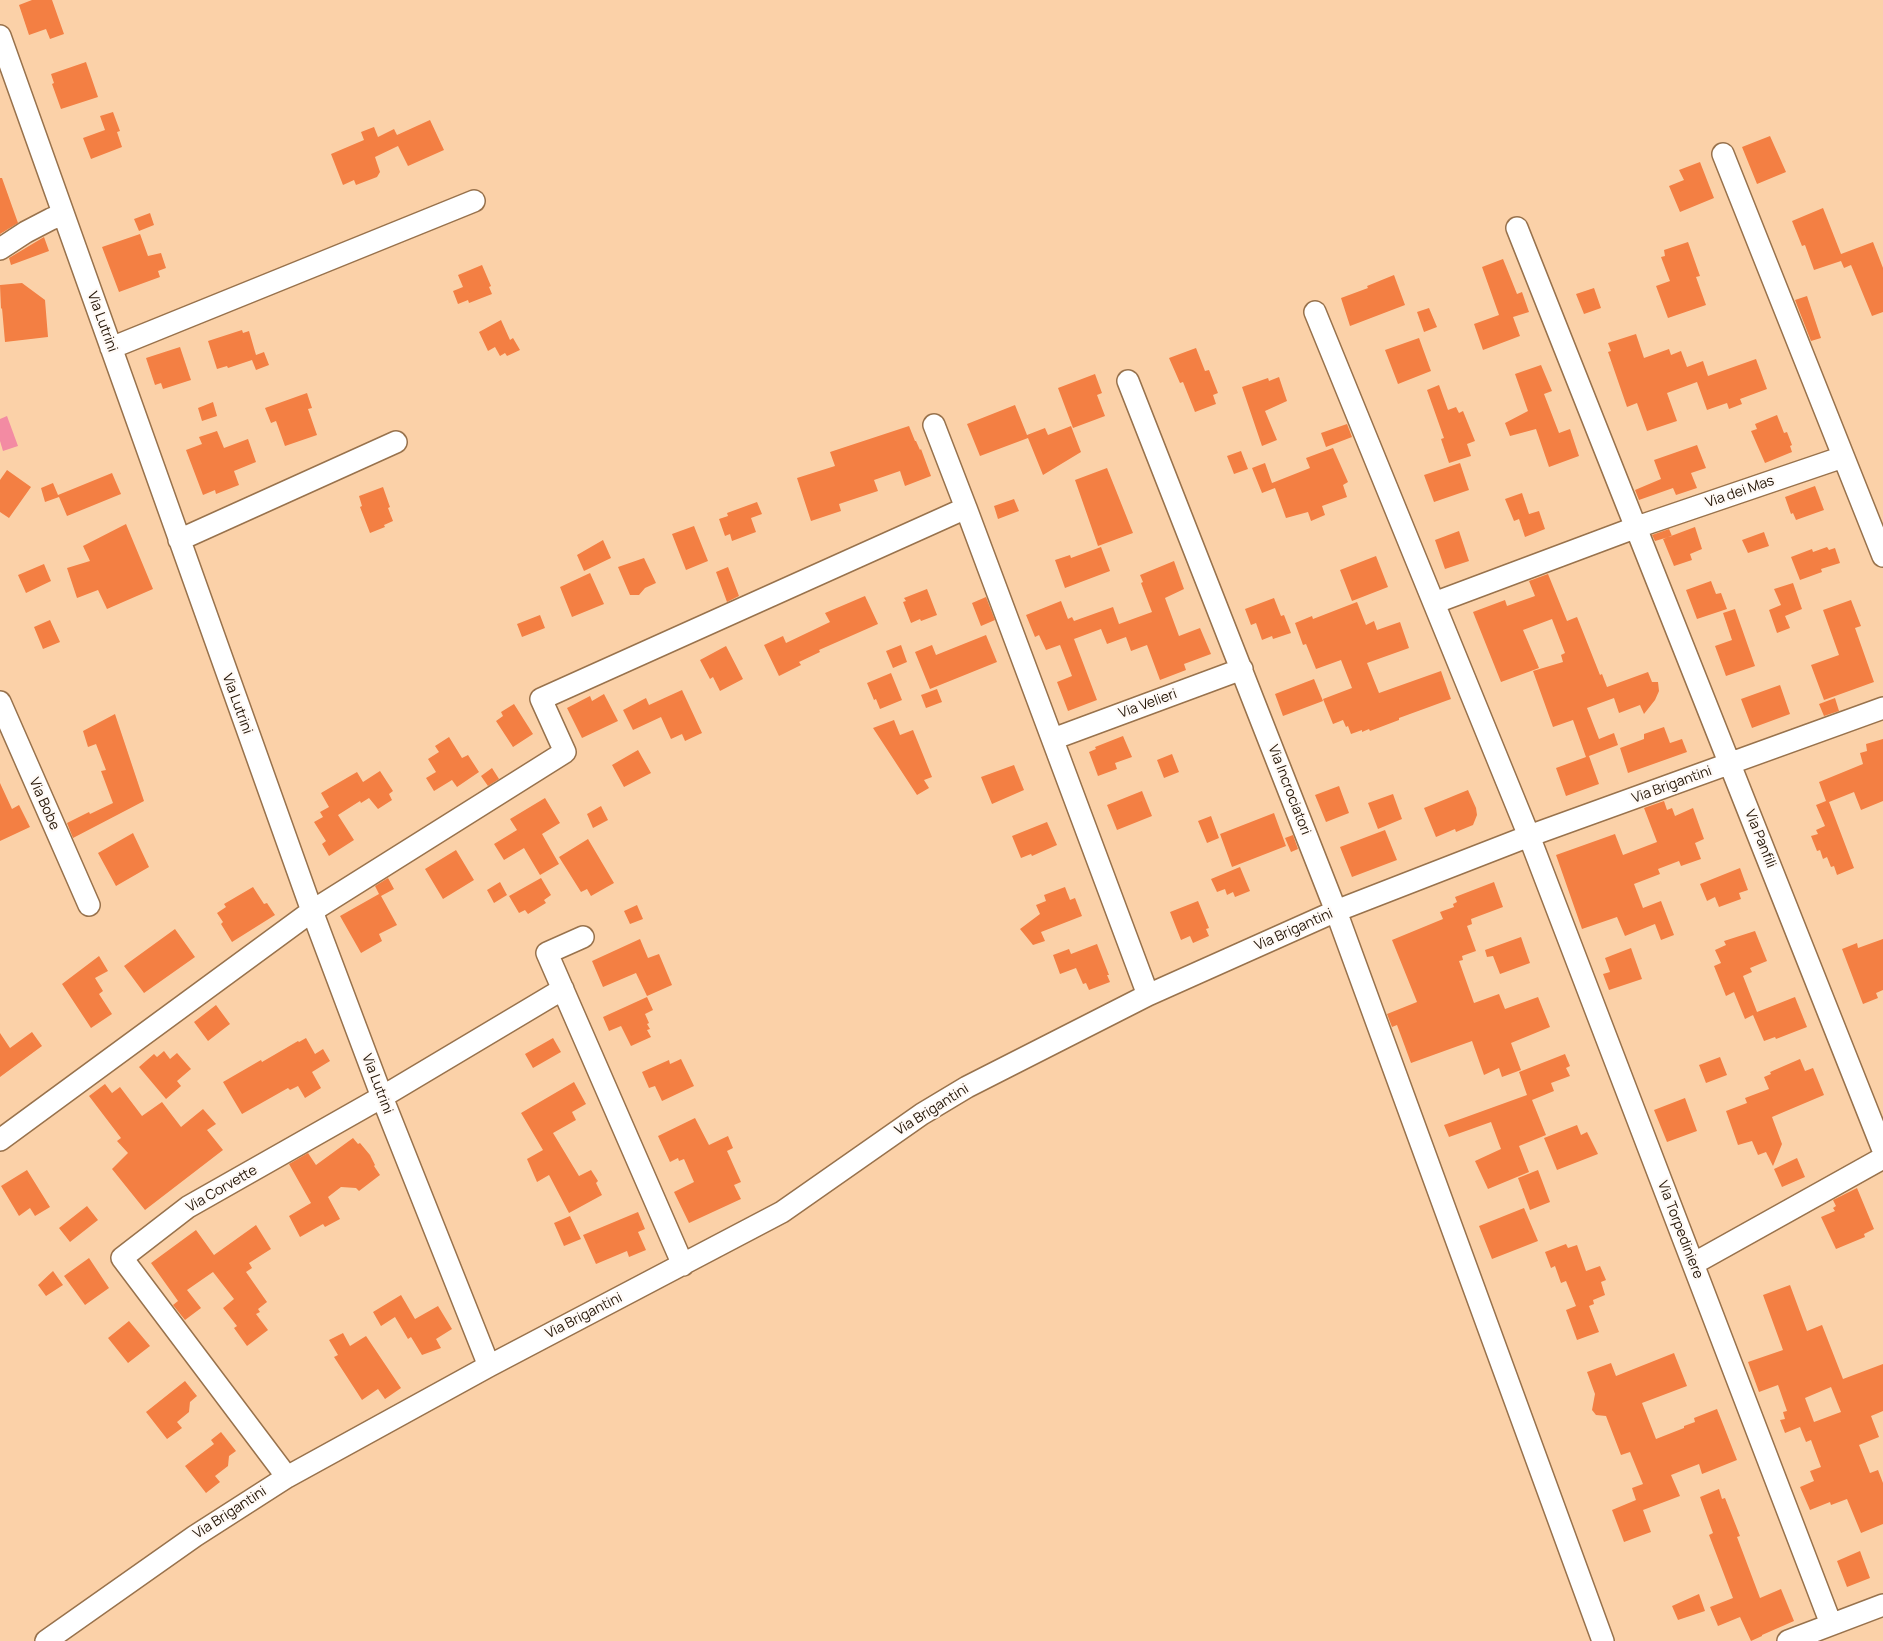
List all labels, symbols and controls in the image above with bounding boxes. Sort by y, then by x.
street label: Via Lutrini [83,290,121,354]
street label: Via dei Mas [1703,472,1777,512]
street label: Via Lutrini [218,672,256,736]
street label: Via Velieri [1117,686,1179,722]
street label: Via Incrociatori [1264,743,1314,837]
street label: Via Brigantini [1630,763,1714,807]
street label: Via Bobe [25,775,63,833]
street label: Via Panfili [1741,807,1779,871]
street label: Via Brigantini [1252,905,1336,955]
street label: Via Lutrini [358,1052,396,1116]
street label: Via Brigantini [892,1081,972,1139]
street label: Via Corvette [184,1162,260,1216]
street label: Via Torpediniere [1654,1179,1706,1281]
street label: Via Brigantini [543,1290,625,1342]
street label: Via Brigantini [190,1483,270,1543]

